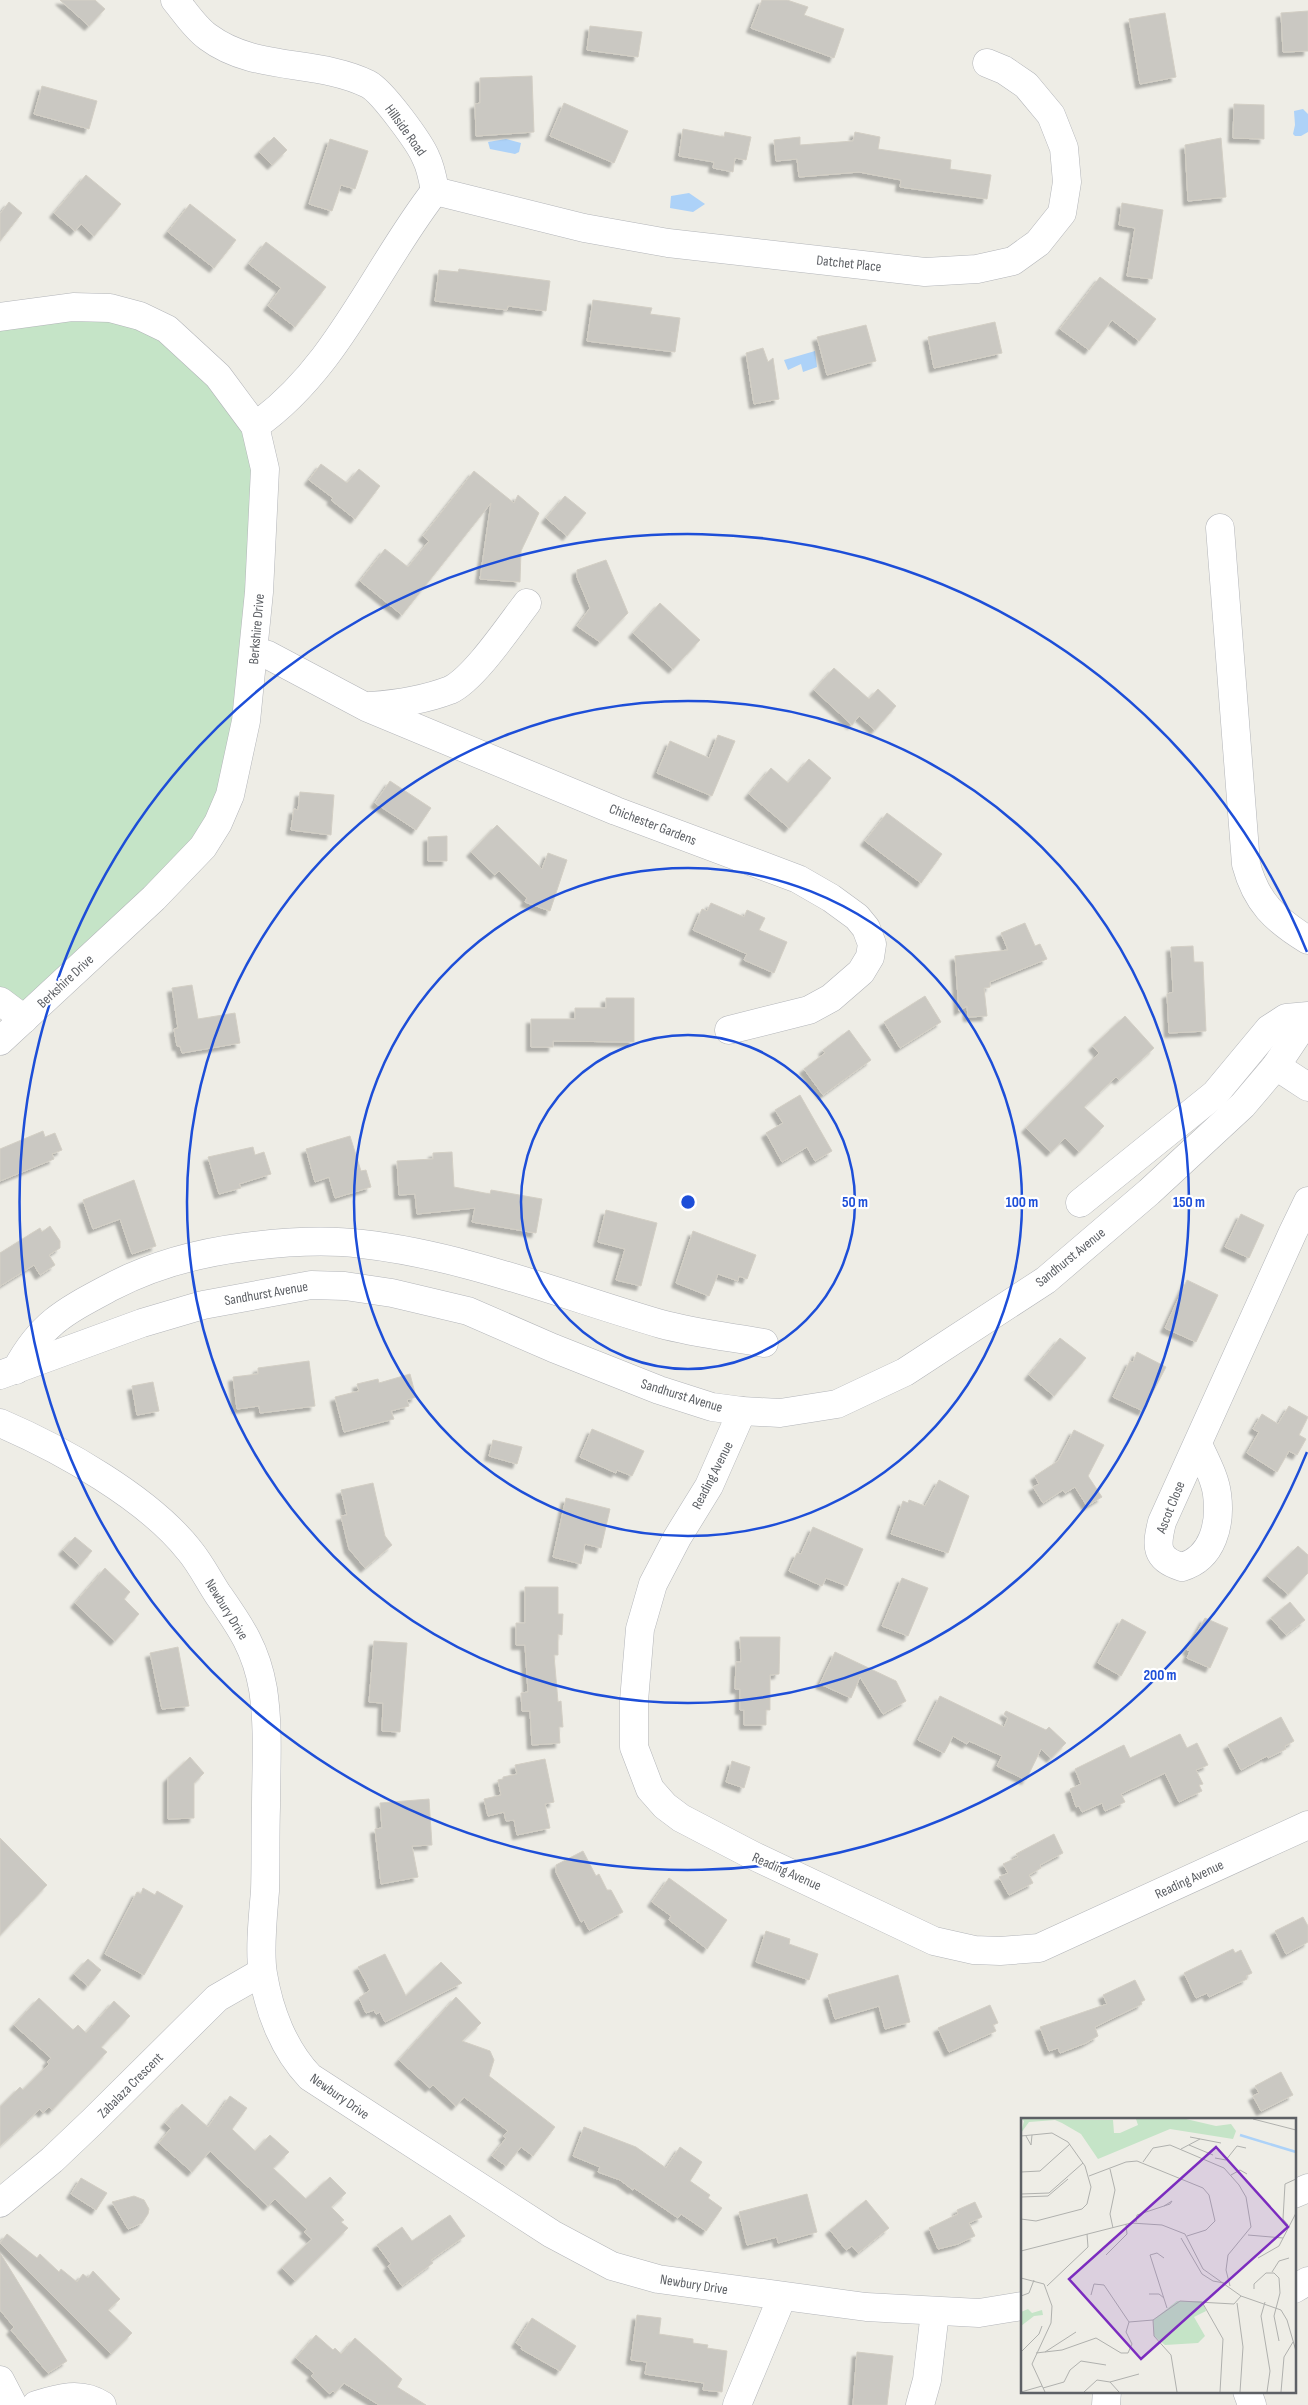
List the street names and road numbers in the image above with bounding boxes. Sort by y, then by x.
street label: Hillside Road [381,101,430,160]
street label: Datchet Place [816,252,882,275]
street label: Berkshire Drive [245,593,268,665]
street label: Chichester Gardens [607,800,699,849]
street label: Berkshire Drive [34,951,97,1012]
street label: Sandhurst Avenue [1032,1224,1109,1291]
street label: Sandhurst Avenue [223,1278,309,1309]
street label: Sandhurst Avenue [639,1375,725,1416]
street label: Reading Avenue [688,1438,737,1512]
street label: Ascot Close [1152,1479,1189,1537]
street label: Newbury Drive [201,1576,252,1643]
street label: Reading Avenue [750,1849,824,1894]
street label: Reading Avenue [1152,1856,1226,1903]
street label: Zabalaza Crescent [94,2049,167,2122]
street label: Newbury Drive [307,2070,373,2123]
street label: Newbury Drive [659,2271,729,2298]

